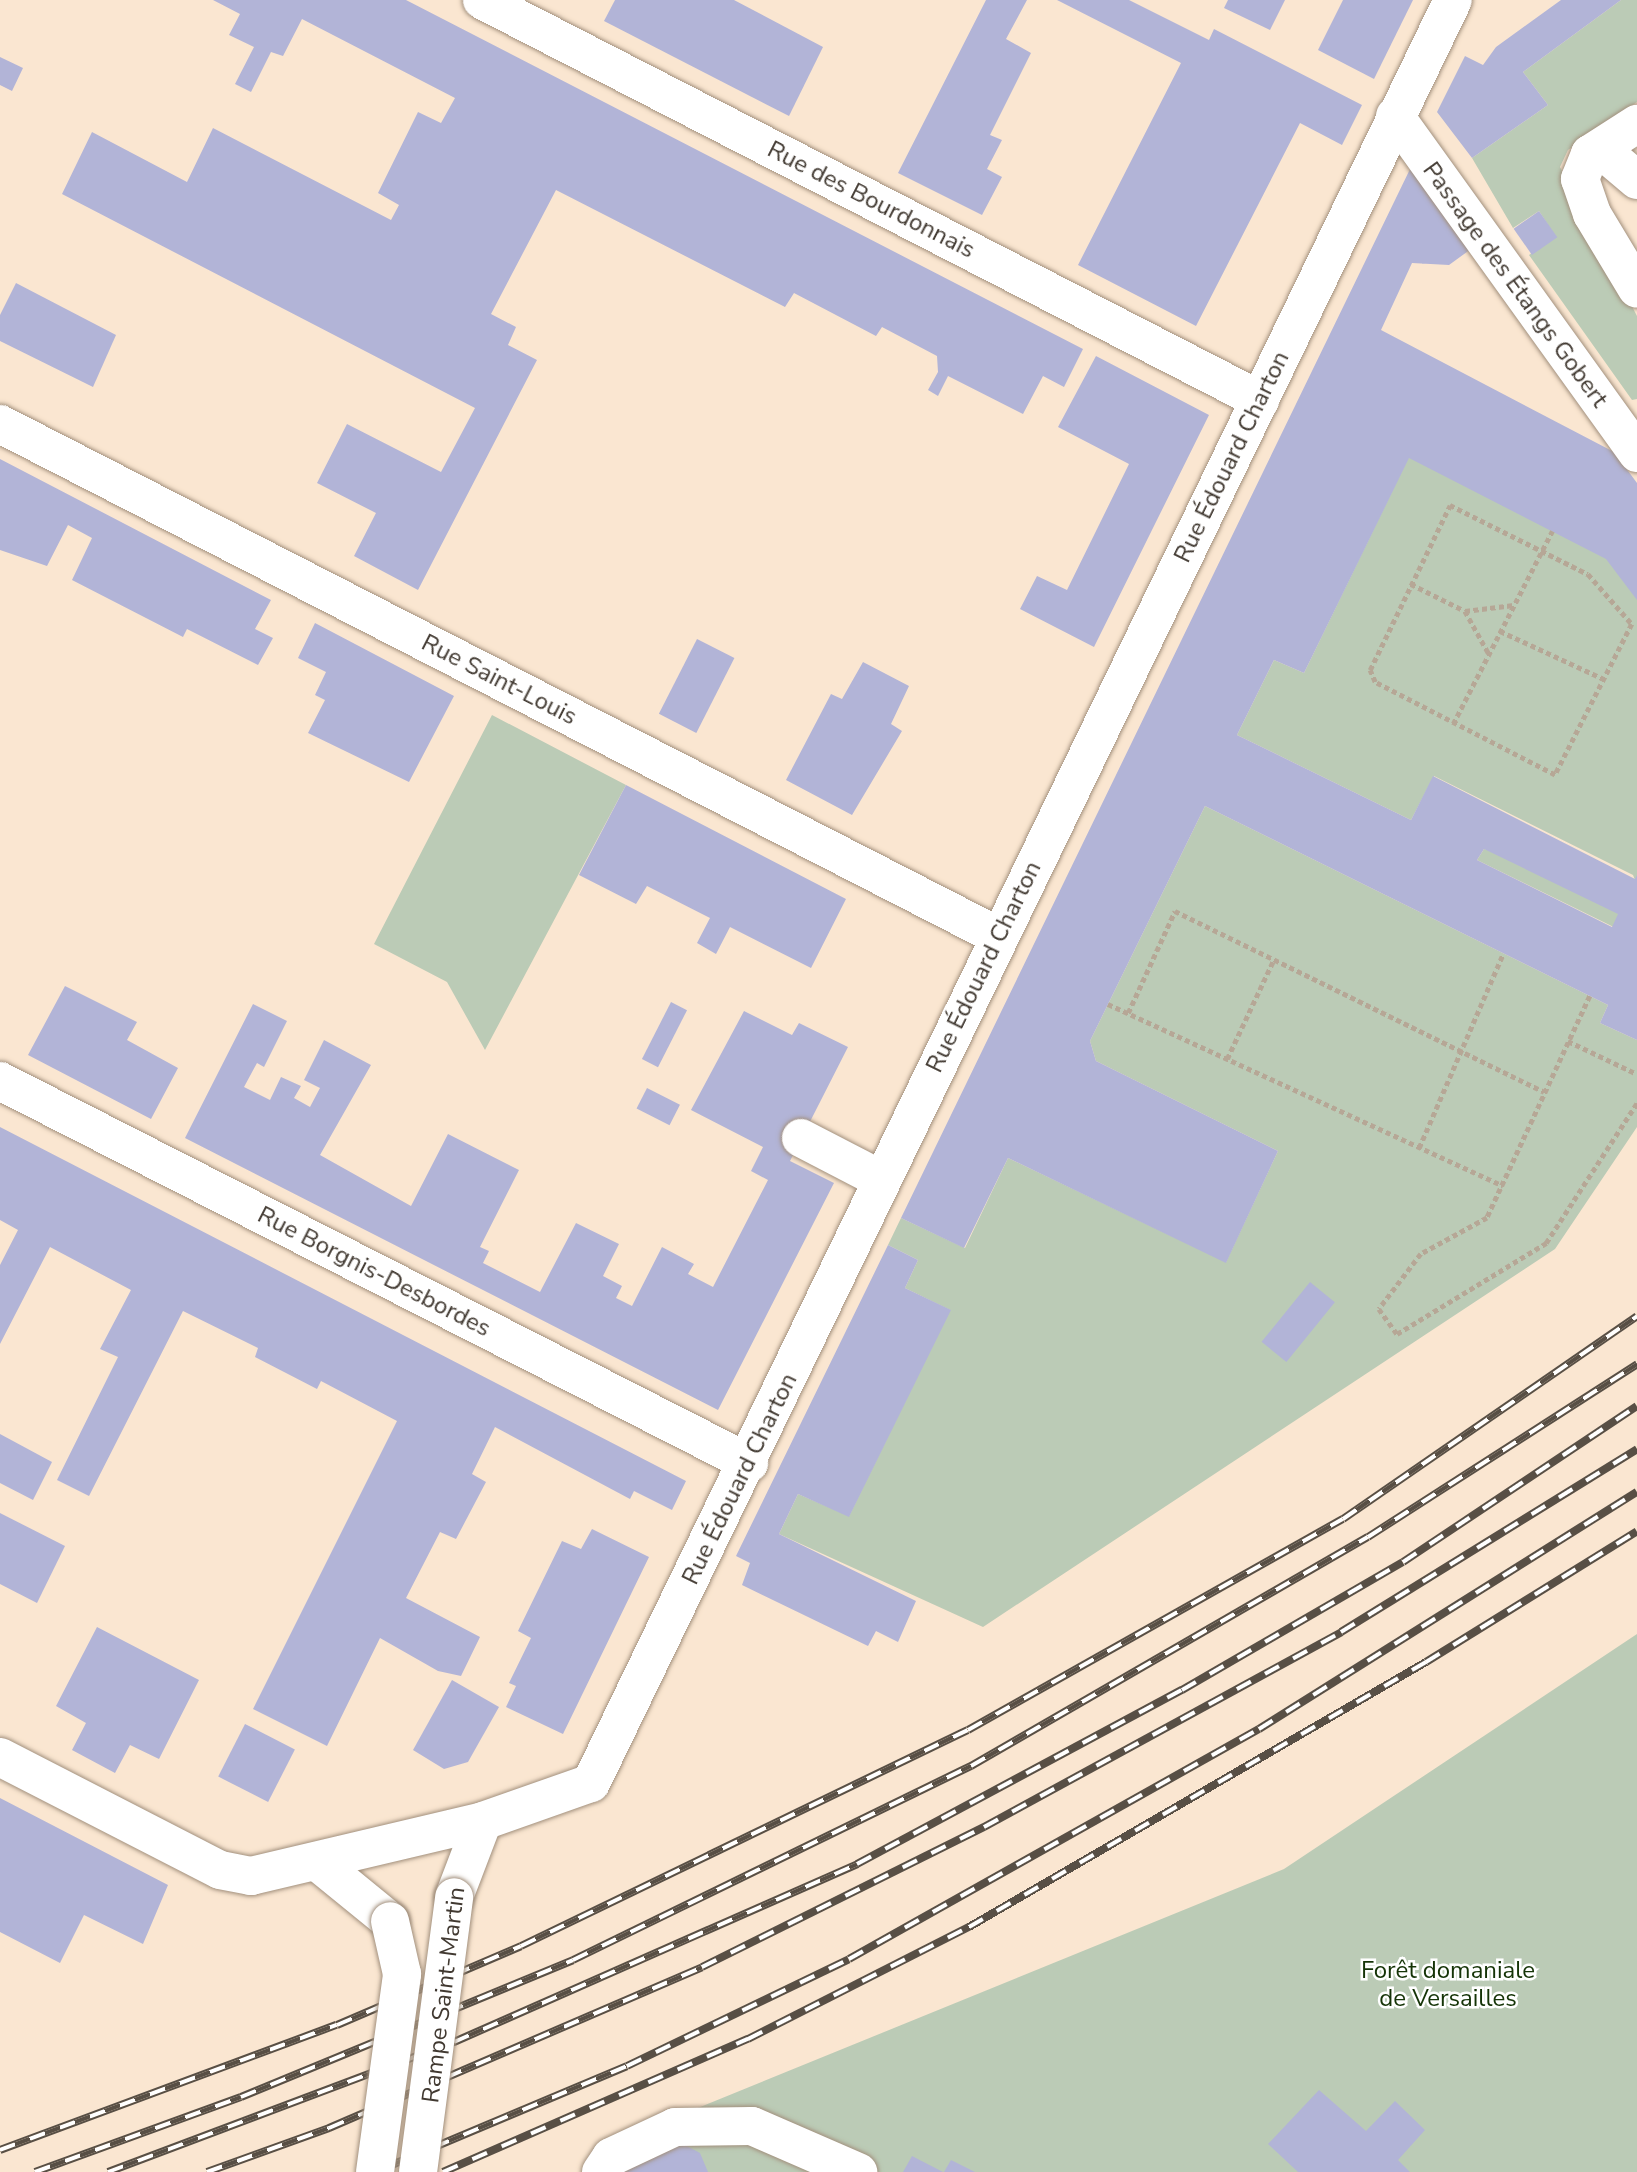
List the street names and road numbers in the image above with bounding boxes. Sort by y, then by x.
street label: Rue des Bourdonnais [763,135,979,265]
street label: Passage des Étangs Gobert [1416,157,1614,413]
street label: Rue Édouard Charton [1168,347,1296,567]
street label: Rue Saint-Louis [417,629,581,731]
street label: Rue Édouard Charton [920,857,1048,1077]
street label: Rue Borgnis-Desbordes [253,1201,495,1343]
street label: Rue Édouard Charton [676,1369,804,1589]
street label: Rampe Saint-Martin [416,1885,472,2105]

